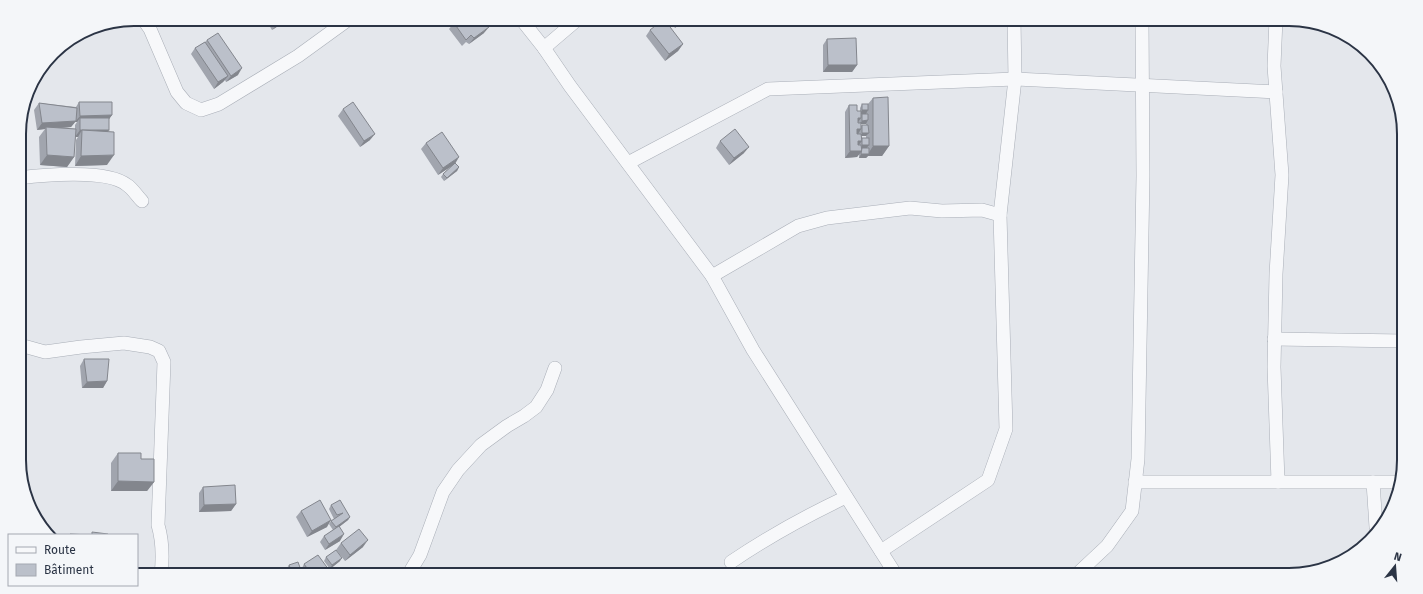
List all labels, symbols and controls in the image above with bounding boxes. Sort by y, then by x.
legend [8,534,138,586]
text: Route [44,543,76,557]
north arrow [1375,546,1415,586]
text: N [1392,550,1403,564]
text: Bâtiment [44,563,94,577]

